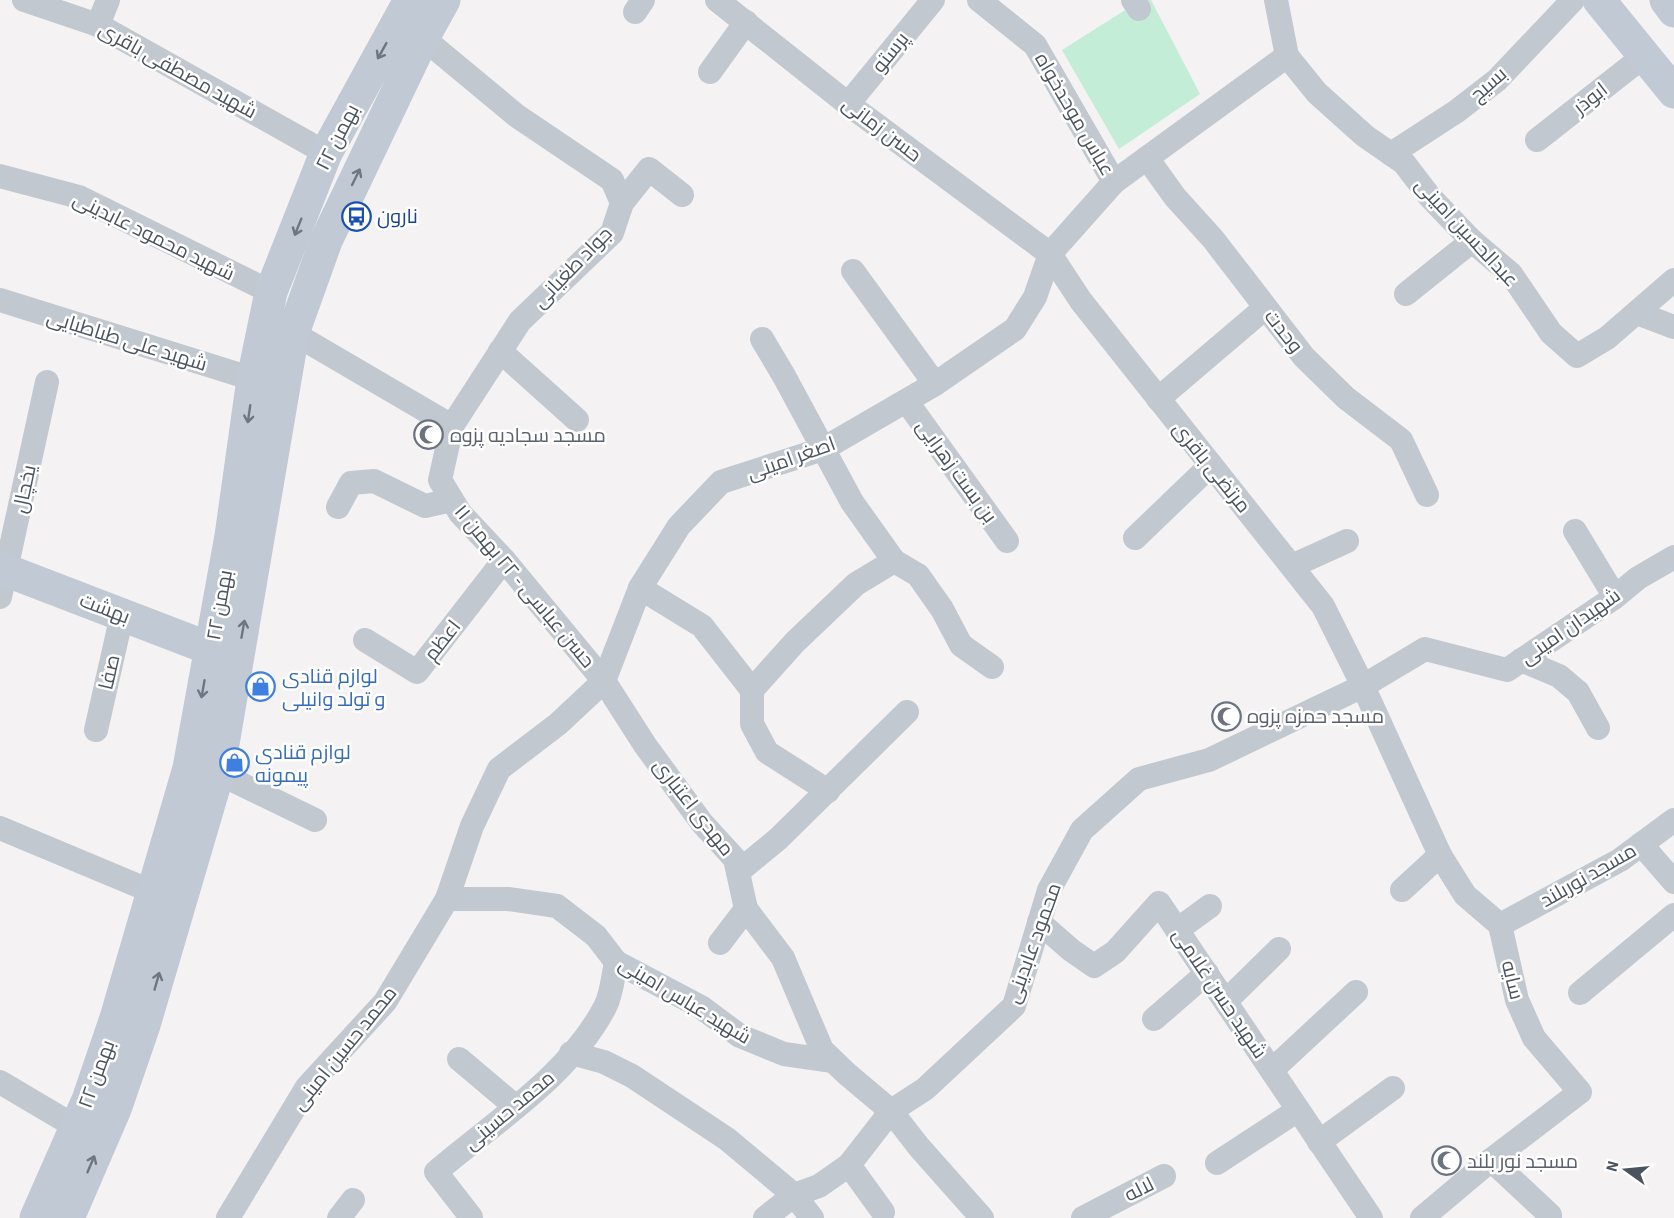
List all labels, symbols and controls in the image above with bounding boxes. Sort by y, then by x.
street label: شهید مصطفی باقری [93,16,262,126]
street label: پرستو [866,26,916,79]
one-way arrow [376,42,387,60]
street label: عباس موحدخواه [1028,48,1121,181]
street label: بسیج [1464,61,1513,109]
street label: ابوذر [1567,76,1614,122]
street label: حسن زمانی [836,91,927,169]
street label: ۲۲ بهمن [309,99,367,175]
one-way arrow [351,169,363,187]
street label: عبدالحسین امینی [1408,172,1524,293]
street label: شهید محمود عابدینی [68,186,239,288]
bus stop icon: نارون [340,200,372,232]
place label: نارون [377,203,418,231]
one-way arrow [292,217,303,235]
street label: جواد طغیانی [526,221,619,315]
street label: شهید علی طباطبایی [43,303,210,379]
street label: وحدت [1257,304,1309,359]
one-way arrow [243,404,254,424]
street label: بن بست زهرایی [909,414,1003,529]
street label: مرتضی باقری [1166,416,1257,519]
mosque icon: مسجد سجادیه پزوه [413,419,445,451]
place label: مسجد سجادیه پزوه [450,422,606,450]
street label: اصغر امینی [743,430,839,488]
street label: یخچال [6,462,44,516]
street label: حسن عباسی - ۲۲ بهمن ۱۱ [447,499,601,674]
street label: ۲۲ بهمن [200,568,240,643]
street label: شهیدان امینی [1515,582,1626,672]
street label: بهشت [75,587,134,631]
street label: اعظم [418,614,468,667]
one-way arrow [237,619,248,639]
street label: صفا [92,652,128,692]
place label: لوازم قنادی و تولد وانیلی [282,663,385,714]
shop icon: لوازم قنادی و تولد وانیلی [245,671,277,703]
one-way arrow [198,679,209,699]
mosque icon: مسجد حمزه پزوه [1210,700,1242,732]
place label: مسجد حمزه پزوه [1247,703,1384,731]
place label: لوازم قنادی پیمونه [255,739,351,790]
shop icon: لوازم قنادی پیمونه [218,747,250,779]
street label: مهدی اعتباری [646,753,740,862]
street label: مسجد نوربلند [1535,837,1642,915]
street label: محمود عابدینی [999,879,1069,1007]
street label: شهید حسن غلامی [1165,923,1273,1064]
street label: شهید عباس امینی [613,950,756,1051]
street label: سایه [1494,958,1530,1003]
one-way arrow [152,972,163,991]
street label: محمد حسین امینی [286,980,404,1117]
street label: ۲۲ بهمن [72,1036,122,1113]
street label: محمد حسینی [458,1064,561,1157]
north arrow [1596,1140,1656,1200]
mosque icon: مسجد نور بلند [1430,1145,1462,1177]
place label: مسجد نور بلند [1467,1148,1578,1176]
one-way arrow [86,1156,97,1174]
text: N [1600,1158,1624,1174]
street label: لاله [1120,1171,1159,1209]

